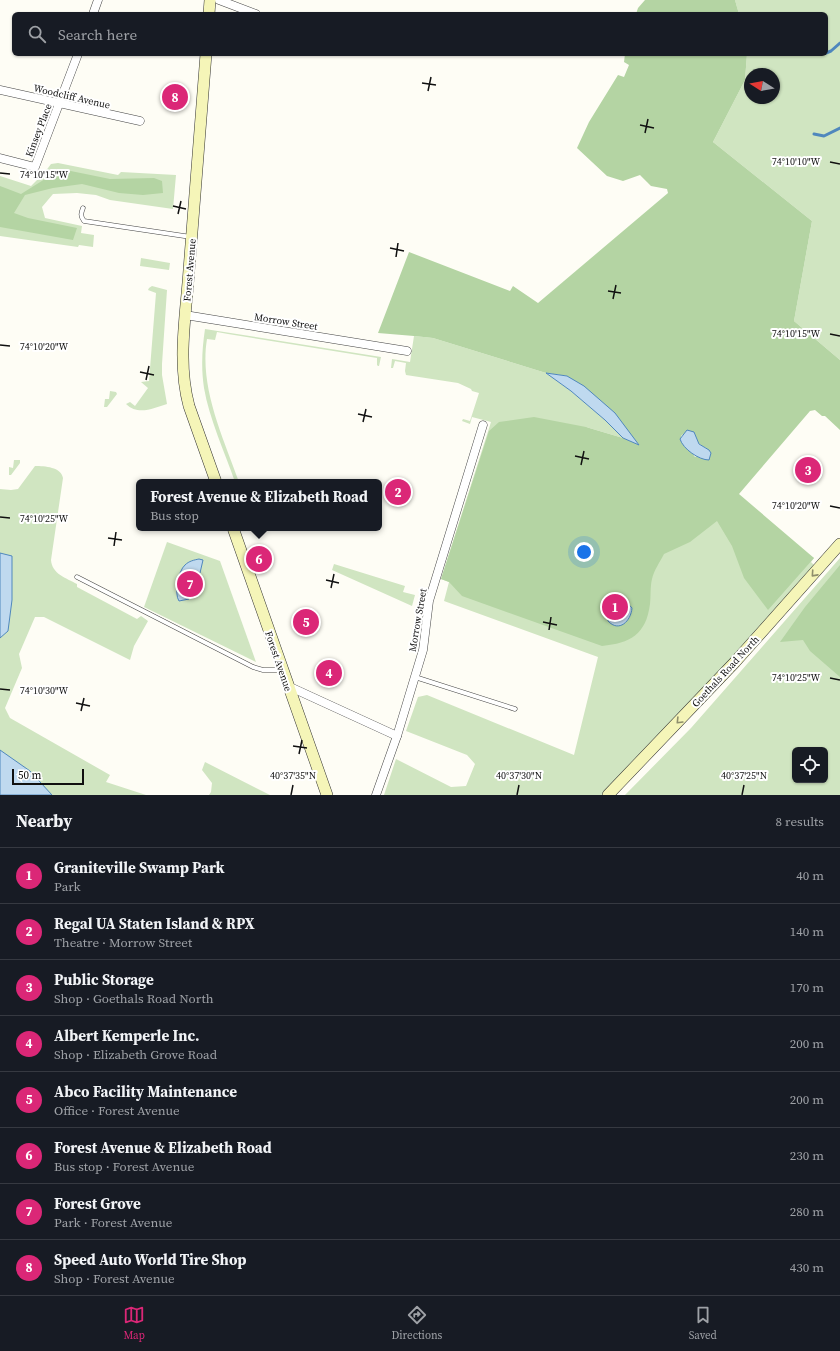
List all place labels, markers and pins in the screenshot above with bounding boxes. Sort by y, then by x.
pin: 8 [162,82,188,112]
pin: 3 [795,455,821,485]
pin: 2 [385,477,411,507]
pin: 6 [246,544,272,574]
pin: 7 [177,569,203,599]
pin: 1 [602,592,628,622]
pin: 5 [293,607,319,637]
pin: 4 [316,658,342,688]

